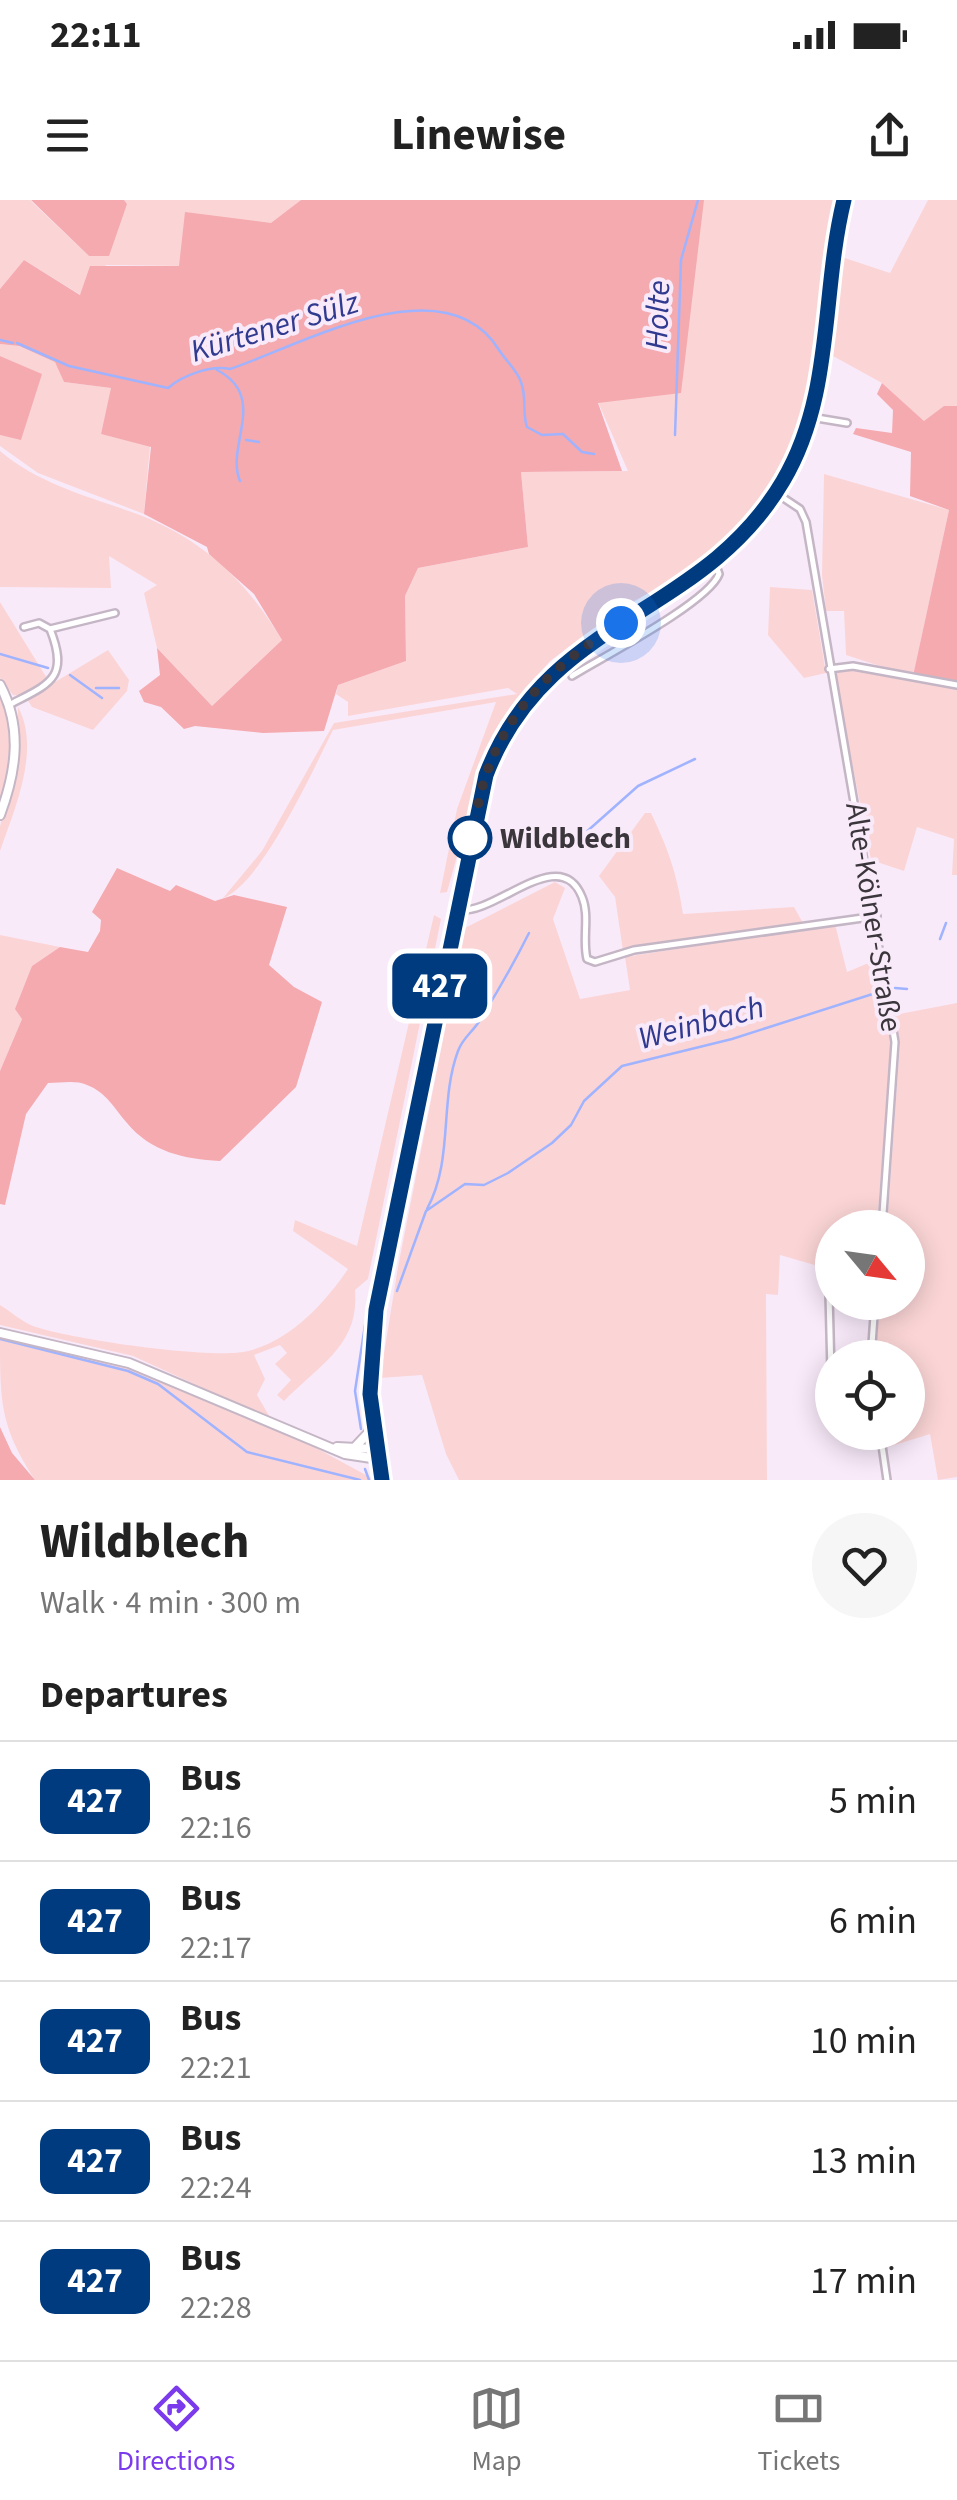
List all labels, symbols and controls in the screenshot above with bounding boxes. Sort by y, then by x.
text: 22:11 [50,8,142,62]
text: Linewise [391,103,566,167]
icon: menu [40,108,95,163]
icon: share [862,108,917,163]
water label: Kürtener Sülz [184,279,365,374]
water label: Holte [634,279,682,351]
your location [596,598,646,648]
street label: Alte-Kölner-Straße [834,799,913,1035]
marker: Wildblech [449,817,491,859]
place label: Wildblech [500,817,631,860]
line badge: 427 [382,954,498,1018]
text: 427 [412,961,468,1011]
water label: Weinbach [633,984,769,1062]
north arrow [815,1210,925,1320]
map controls [815,1210,925,1450]
button: locate [815,1340,925,1450]
text: Wildblech [40,1508,249,1576]
button: heart [812,1513,917,1618]
text: Walk · 4 min · 300 m [40,1580,301,1626]
text: Departures [40,1668,228,1722]
text: Bus [180,1751,241,1805]
text: 5 min [829,1774,917,1828]
text: 427 [67,1776,123,1826]
text: 22:16 [180,1805,252,1851]
text: Bus [180,1871,241,1925]
text: 6 min [829,1894,917,1948]
text: 427 [67,1896,123,1946]
text: 22:17 [180,1925,252,1971]
text: Bus [180,1991,241,2045]
text: 10 min [810,2014,917,2068]
text: 427 [67,2016,123,2066]
text: 22:21 [180,2045,252,2091]
text: Bus [180,2111,241,2165]
text: 13 min [810,2134,917,2188]
text: 427 [67,2136,123,2186]
text: 22:24 [180,2165,252,2211]
text: Bus [180,2231,241,2285]
text: 17 min [810,2254,917,2308]
text: 427 [67,2256,123,2306]
text: 22:28 [180,2285,252,2331]
tab: Directions [117,2381,235,2481]
tab: Map [469,2381,524,2481]
tab: Tickets [758,2381,840,2481]

